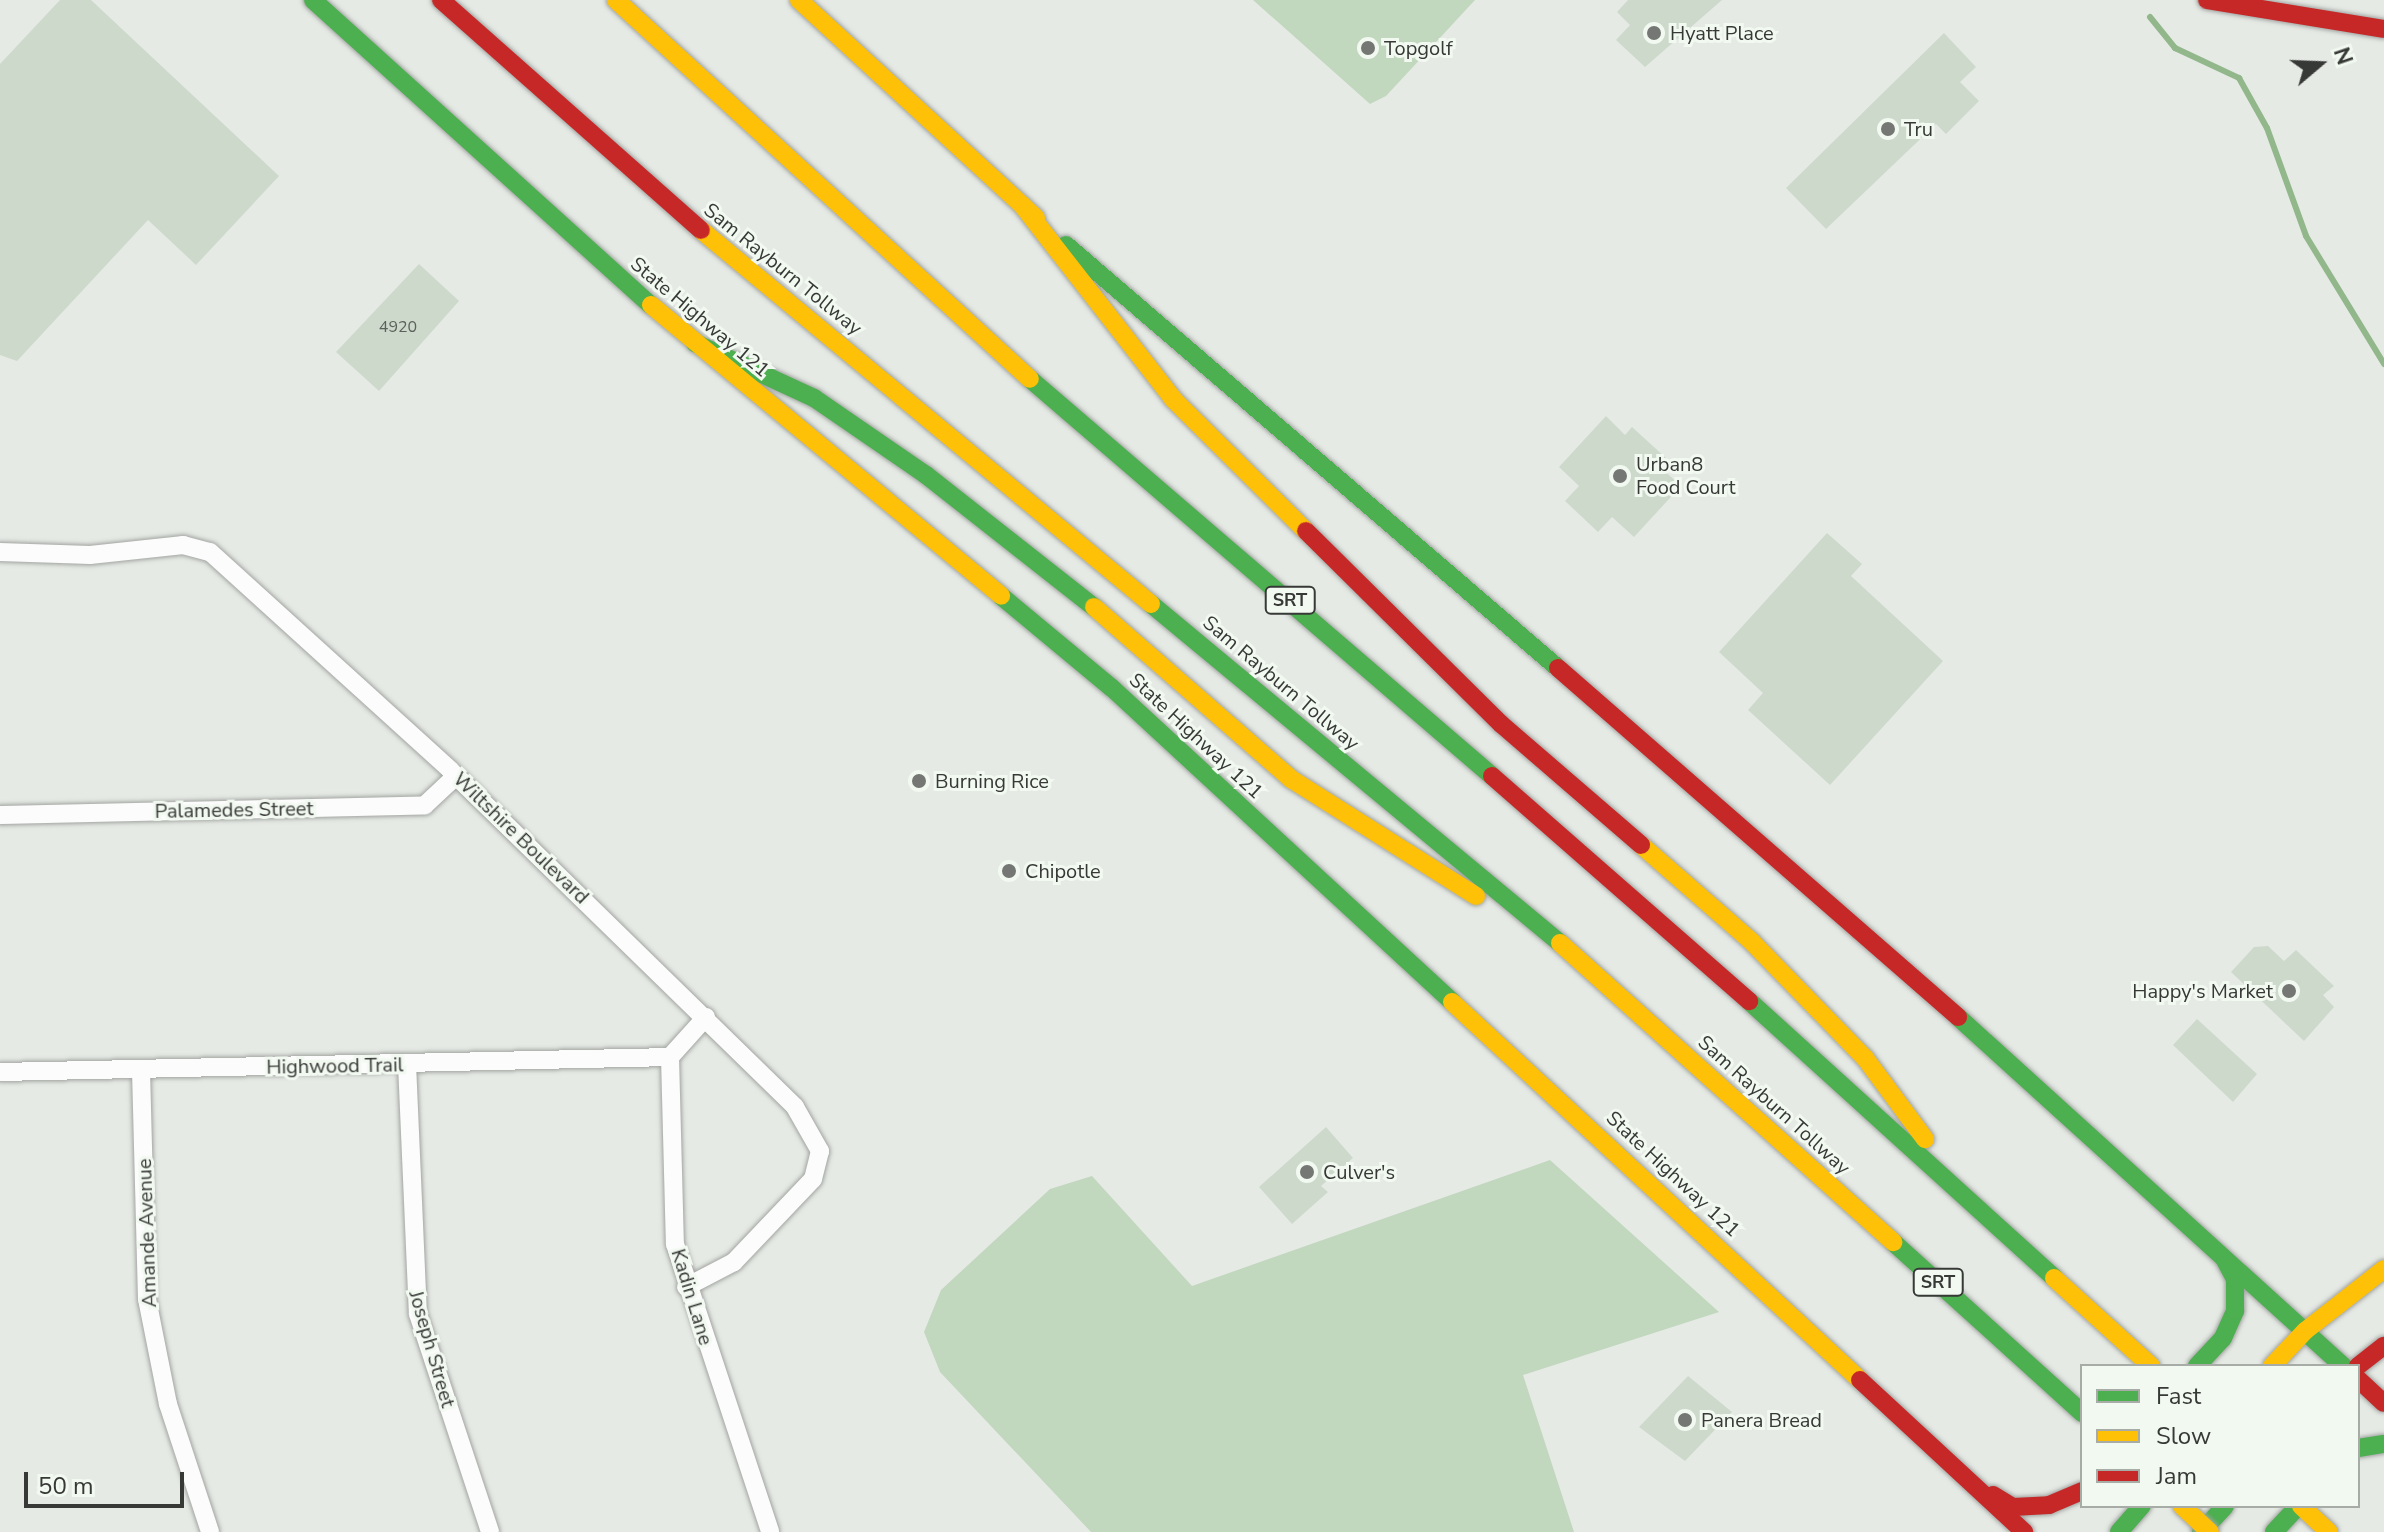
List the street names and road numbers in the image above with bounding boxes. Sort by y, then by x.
street label: Sam Rayburn Tollway [699,198,867,340]
street label: State Highway 121 [626,252,774,382]
road number: SRT [1264,586,1316,614]
street label: Sam Rayburn Tollway [1198,611,1364,755]
street label: State Highway 121 [1124,668,1268,804]
street label: Wiltshire Boulevard [448,767,594,909]
street label: Palamedes Street [154,797,314,823]
street label: Sam Rayburn Tollway [1693,1030,1855,1180]
street label: Highwood Trail [266,1053,404,1079]
street label: State Highway 121 [1601,1106,1745,1242]
street label: Amande Avenue [132,1158,162,1308]
street label: Kadin Lane [666,1246,718,1348]
road number: SRT [1912,1268,1964,1296]
street label: Joseph Street [404,1288,460,1410]

